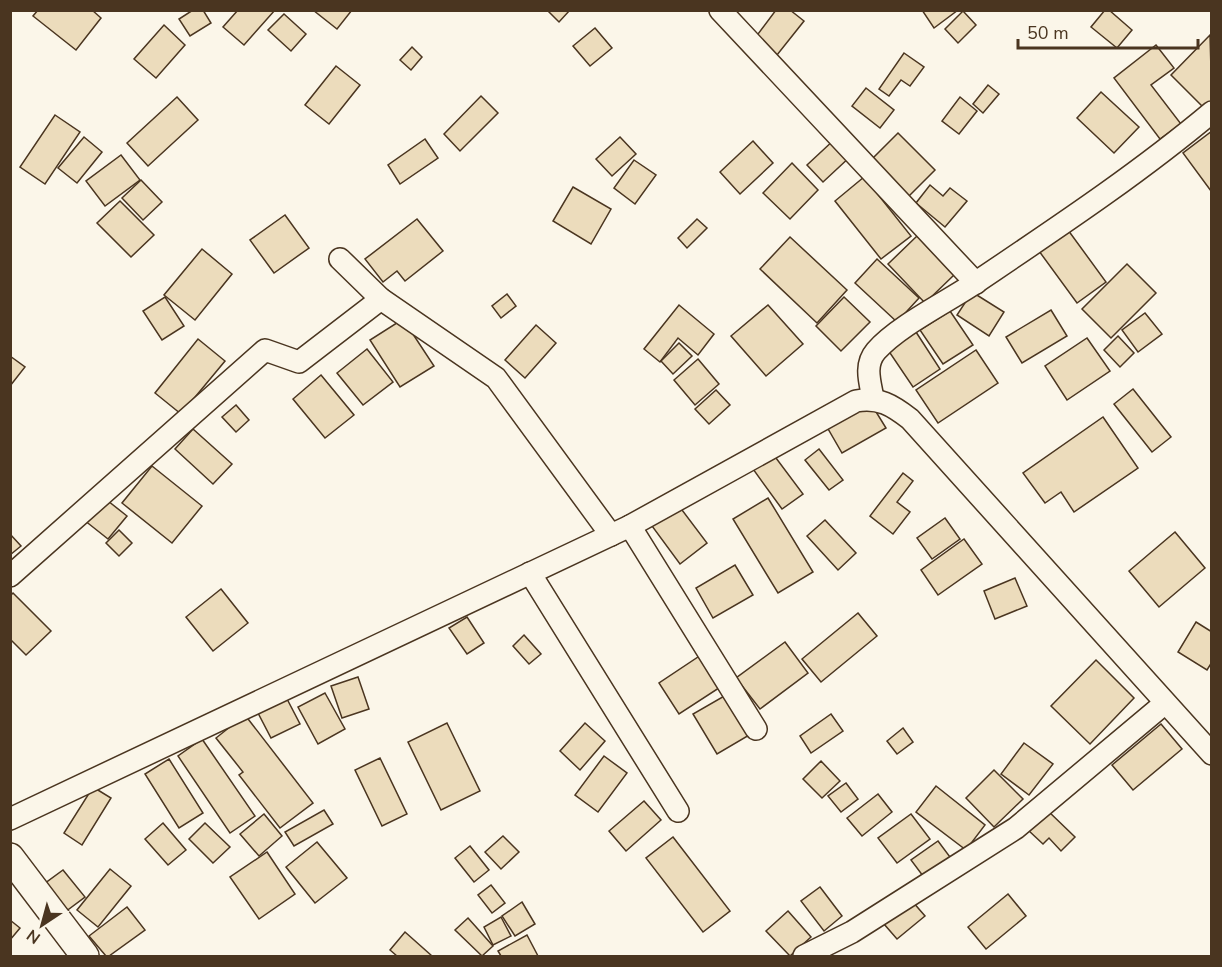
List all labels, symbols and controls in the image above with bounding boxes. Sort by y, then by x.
scale bar [1018,12,1198,50]
text: 50 m [1027,21,1069,45]
north arrow [12,895,72,955]
text: N [22,924,45,949]

